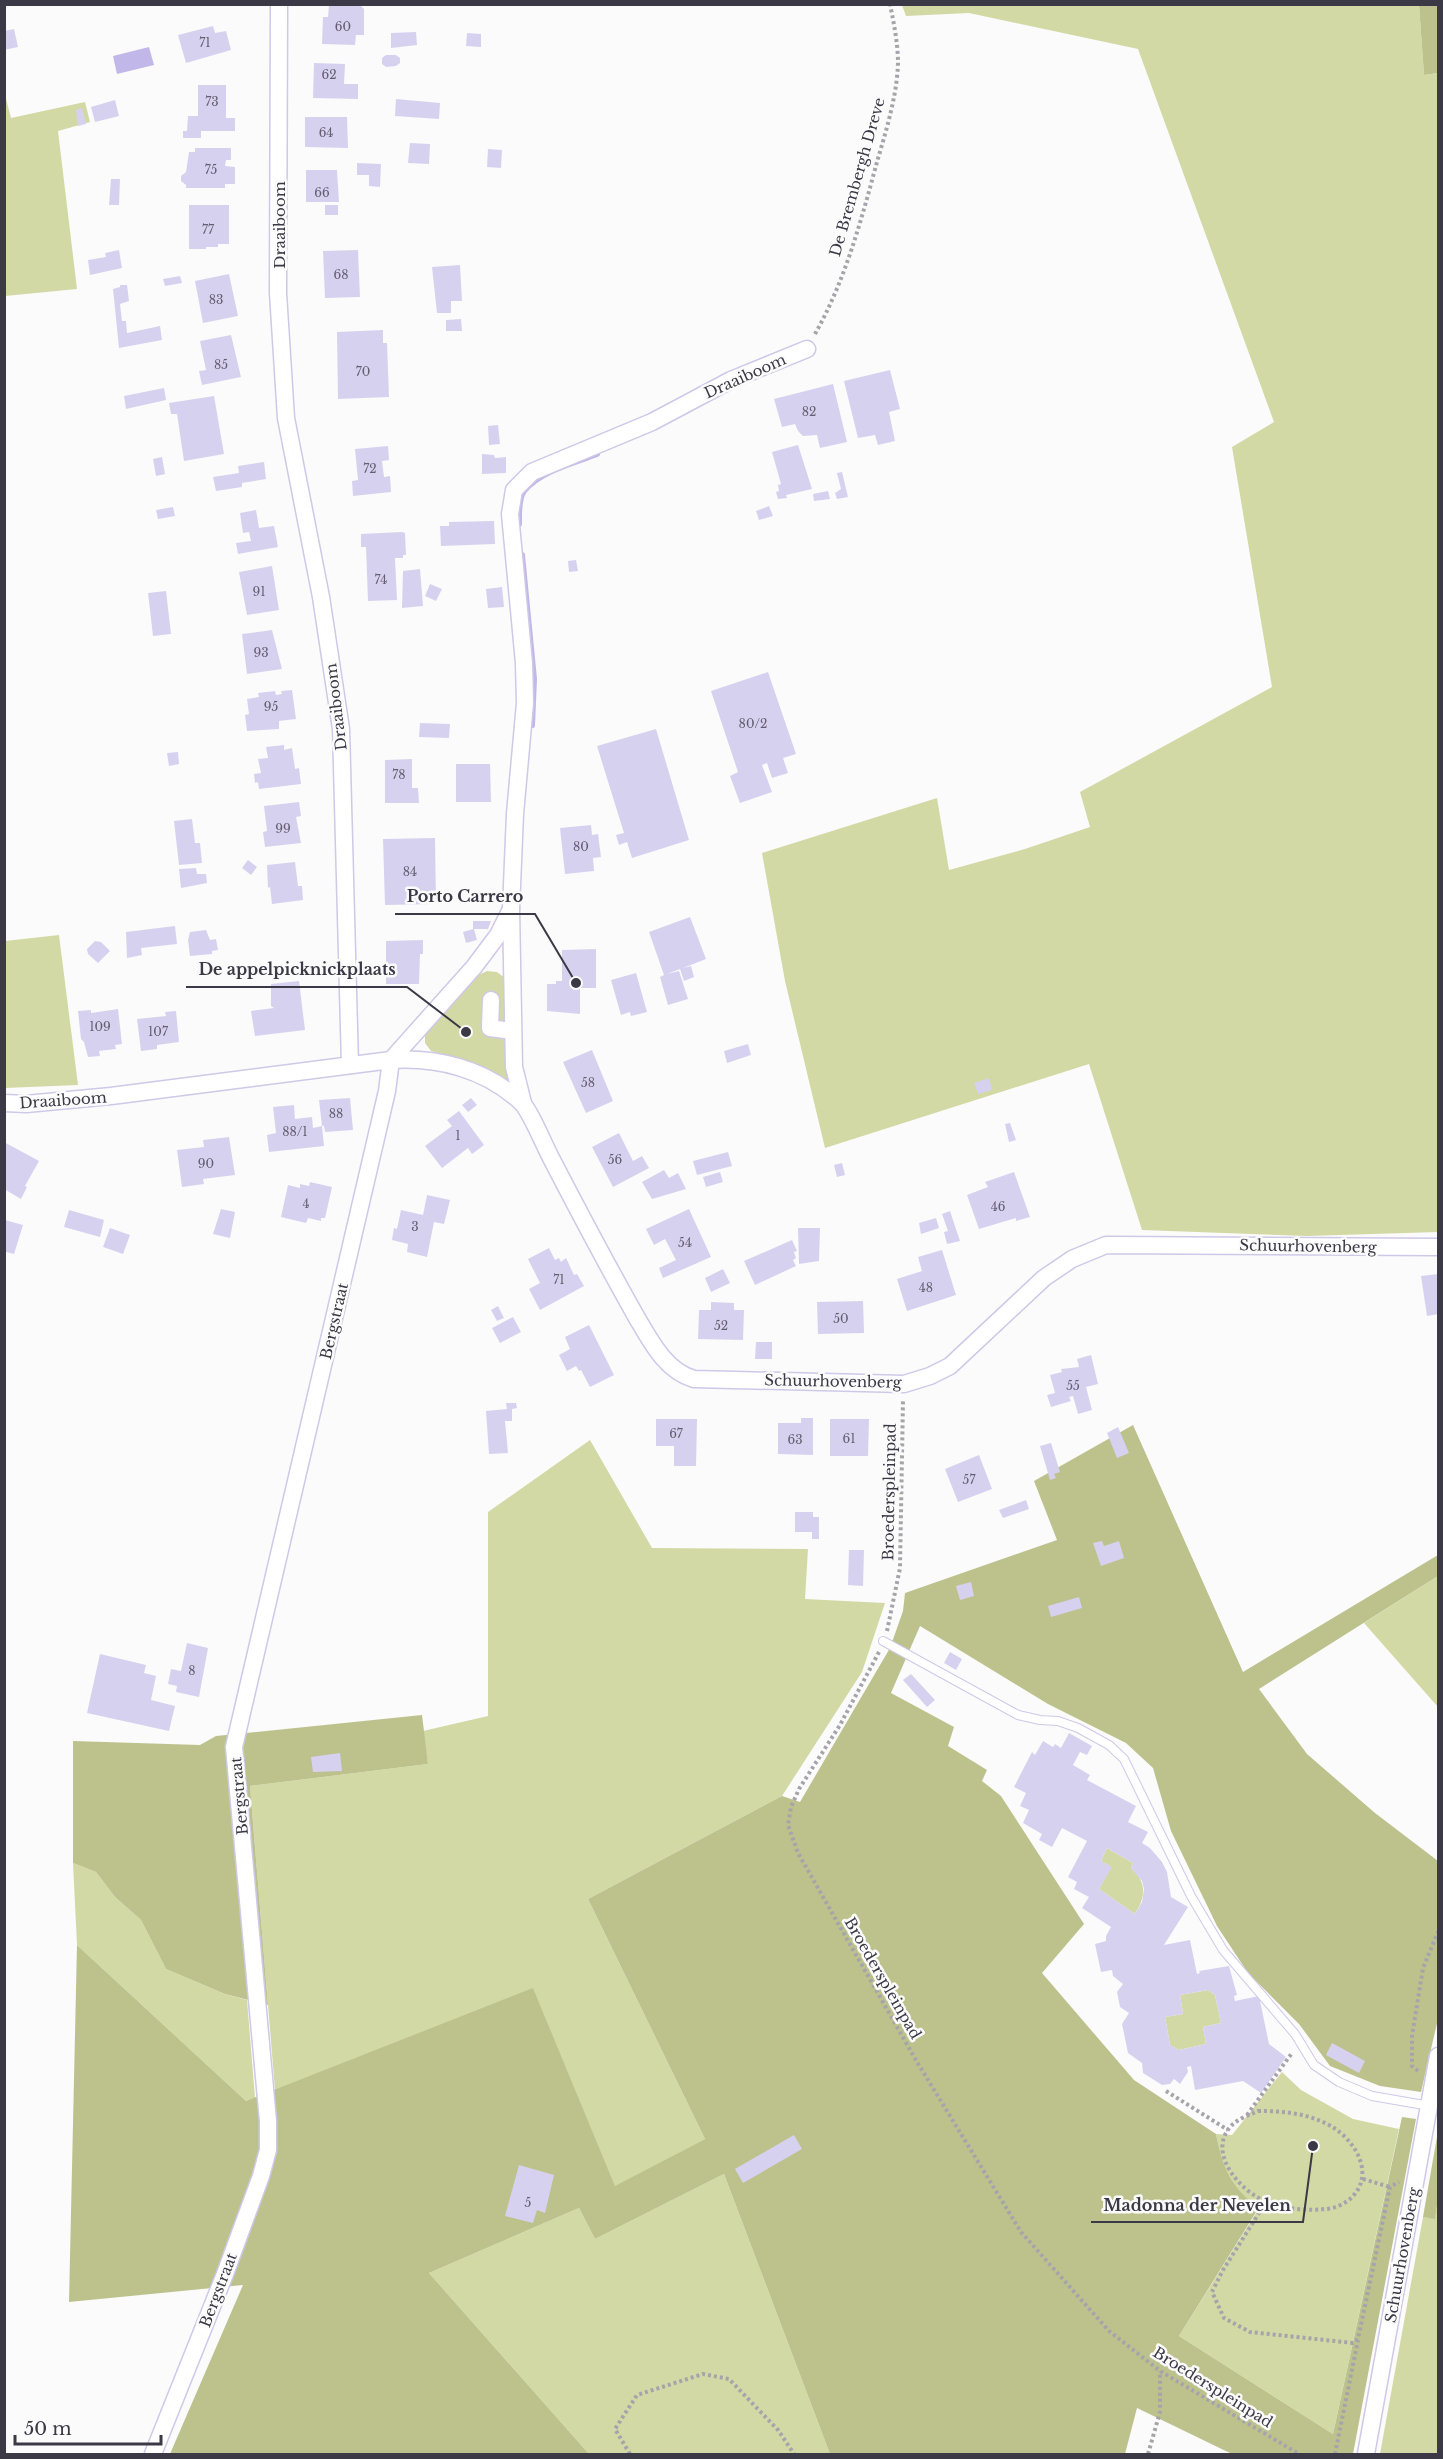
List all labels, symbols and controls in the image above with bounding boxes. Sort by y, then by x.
house number: 60 [335,19,351,34]
house number: 71 [199,35,211,50]
house number: 62 [321,67,337,82]
house number: 73 [205,94,219,109]
street label: De Brembergh Dreve [825,95,889,259]
house number: 64 [319,125,333,140]
house number: 75 [205,162,218,177]
street label: Draaiboom [270,181,289,269]
house number: 66 [314,185,330,200]
house number: 77 [202,222,215,237]
house number: 68 [334,267,349,282]
house number: 83 [209,292,223,307]
street label: Draaiboom [701,349,789,403]
house number: 85 [214,357,228,372]
house number: 70 [356,364,370,379]
house number: 82 [802,404,816,419]
house number: 72 [363,461,377,476]
house number: 74 [375,572,387,587]
house number: 91 [252,584,266,599]
house number: 93 [253,645,269,660]
street label: Draaiboom [321,662,351,752]
house number: 95 [264,699,278,714]
house number: 80/2 [739,716,767,731]
house number: 78 [392,767,406,782]
house number: 99 [275,821,291,836]
house number: 80 [573,839,589,854]
house number: 84 [403,864,417,879]
callout: Porto Carrero [395,880,535,914]
text: Porto Carrero [407,886,523,906]
callout: De appelpicknickplaats [186,953,407,987]
text: De appelpicknickplaats [198,959,396,979]
house number: 109 [89,1019,111,1034]
house number: 107 [148,1024,169,1039]
house number: 58 [581,1075,595,1090]
street label: Draaiboom [19,1087,107,1113]
house number: 88 [329,1106,343,1121]
house number: 88/1 [282,1124,308,1139]
house number: 1 [455,1128,461,1143]
house number: 56 [608,1152,623,1167]
house number: 90 [198,1156,214,1171]
house number: 4 [302,1196,310,1211]
house number: 46 [991,1199,1006,1214]
house number: 3 [411,1219,419,1234]
house number: 54 [678,1235,692,1250]
street label: Schuurhovenberg [1239,1235,1378,1257]
house number: 71 [553,1272,565,1287]
street label: Bergstraat [316,1280,352,1361]
house number: 48 [919,1280,933,1295]
house number: 50 [833,1311,849,1326]
house number: 52 [714,1318,728,1333]
street label: Schuurhovenberg [764,1370,903,1392]
house number: 55 [1066,1378,1080,1393]
street label: Broederspleinpad [878,1423,900,1561]
house number: 67 [669,1426,684,1441]
house number: 61 [842,1431,856,1446]
house number: 63 [787,1432,803,1447]
house number: 57 [963,1472,976,1487]
house number: 8 [188,1663,196,1678]
street label: Bergstraat [226,1756,252,1836]
street label: Broederspleinpad [840,1914,926,2042]
street label: Schuurhovenberg [1381,2185,1423,2324]
callout: Madonna der Nevelen [1091,2188,1303,2222]
house number: 5 [525,2195,532,2210]
text: Madonna der Nevelen [1103,2195,1291,2215]
street label: Bergstraat [195,2250,241,2330]
street label: Broederspleinpad [1150,2343,1276,2431]
scale bar [15,2408,160,2446]
text: 50 m [24,2418,72,2440]

